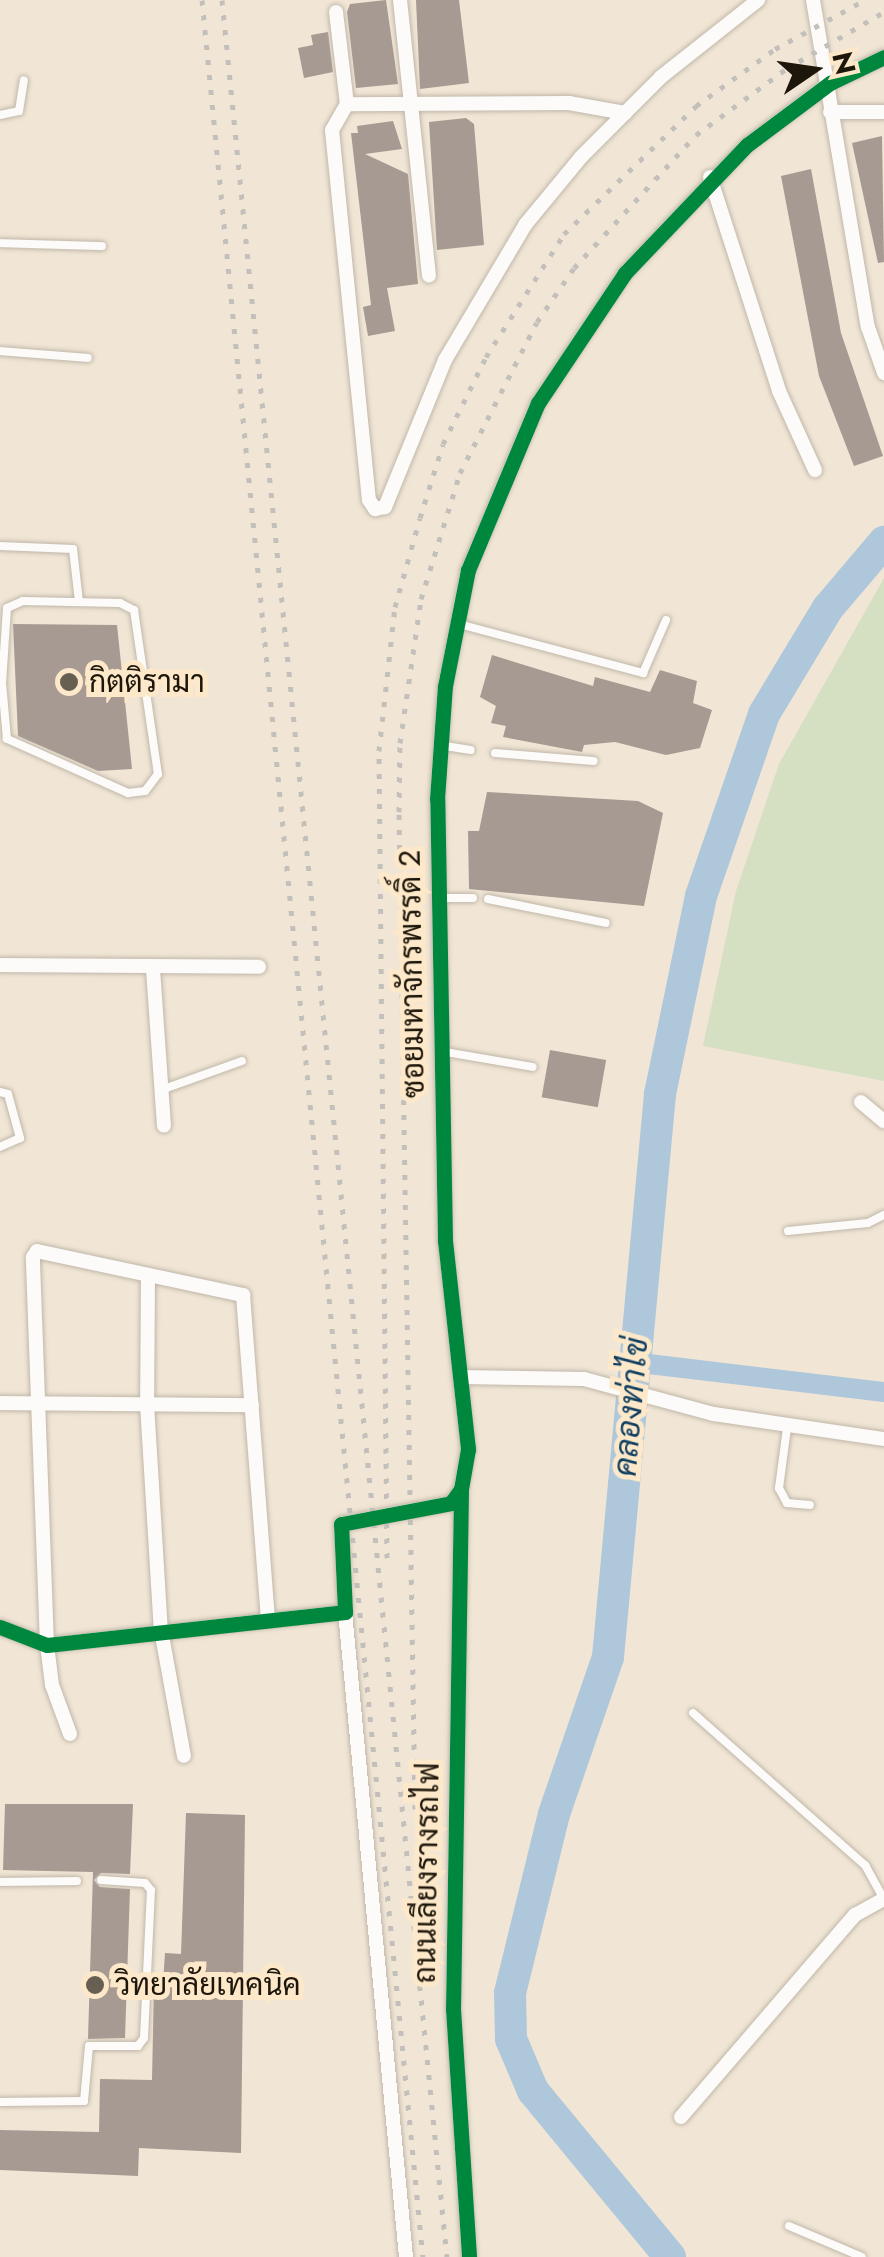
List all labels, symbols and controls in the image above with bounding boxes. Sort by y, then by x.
north arrow [764,20,864,120]
text: N [821,48,866,79]
place label: กิตติรามา [89,664,205,700]
marker: กิตติรามา [58,671,80,693]
street label: ซอยมหาจักรพรรดิ์ 2 [392,850,432,1098]
water label: คลองท่าไข่ [606,1336,656,1478]
street label: ถนนเลียงรางรถไฟ [407,1762,447,1984]
place label: วิทยาลัยเทคนิค [115,1967,301,2003]
marker: วิทยาลัยเทคนิค [84,1974,106,1996]

